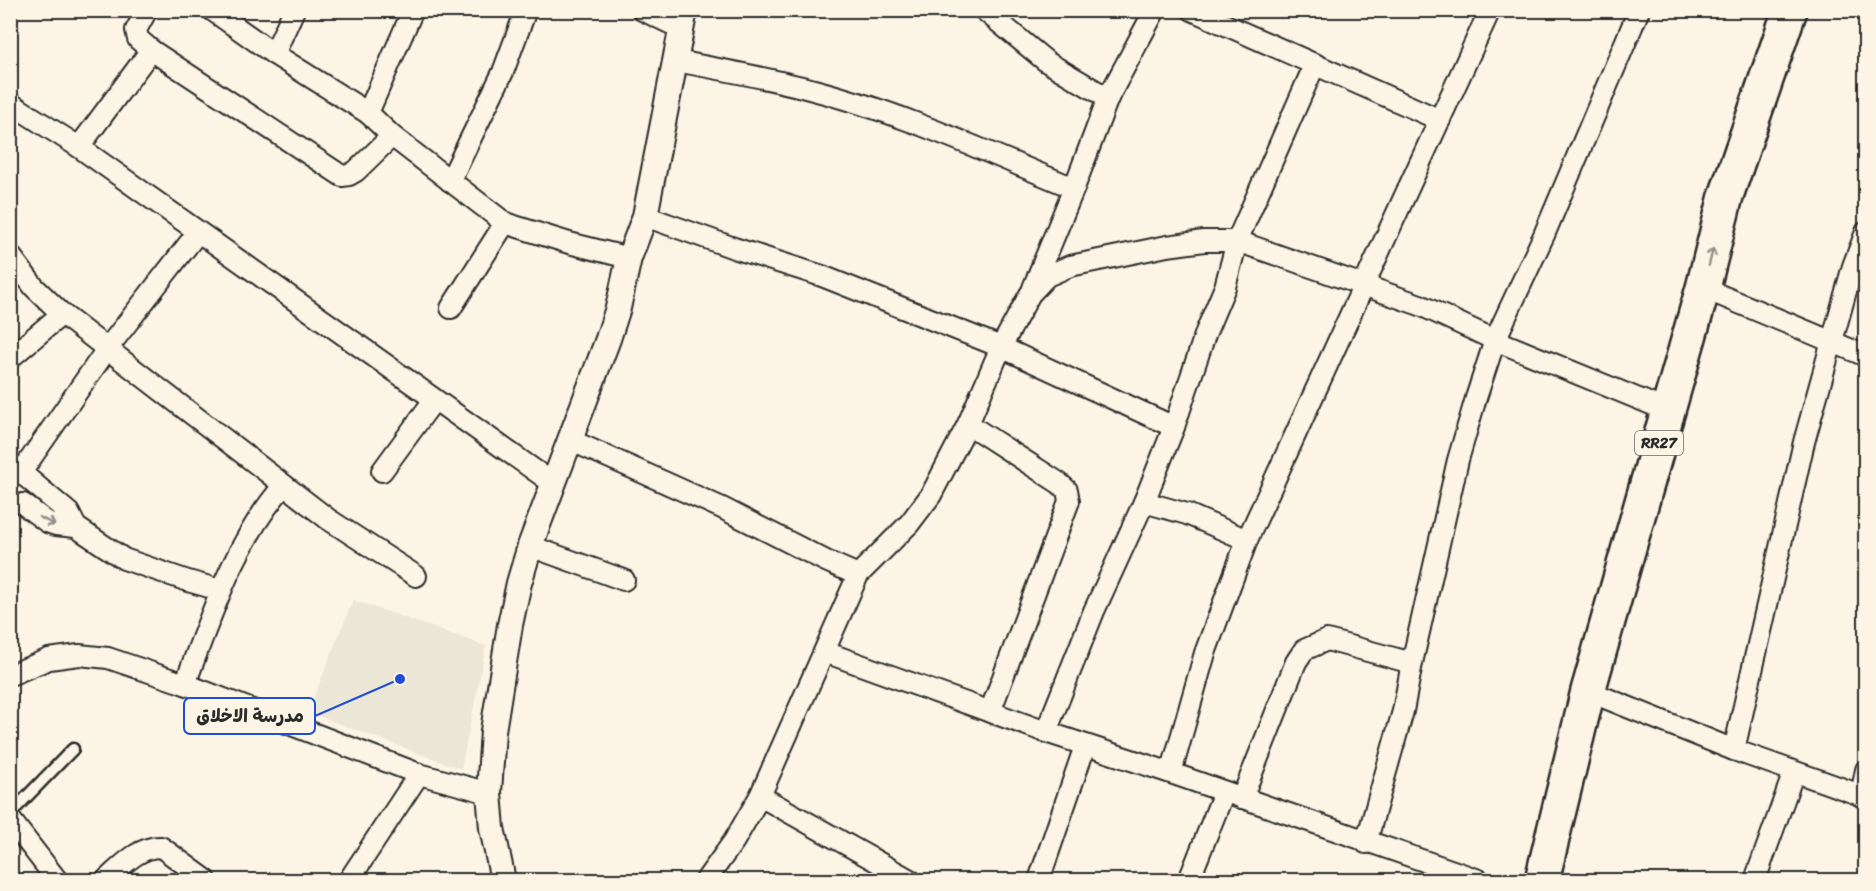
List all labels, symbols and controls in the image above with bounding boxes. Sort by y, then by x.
one-way arrow [1706,247,1717,266]
road number: RR27 [1635,431,1683,455]
one-way arrow [38,515,56,527]
callout: مدرسة الاخلاق [184,698,315,734]
text: مدرسة الاخلاق [196,700,304,732]

